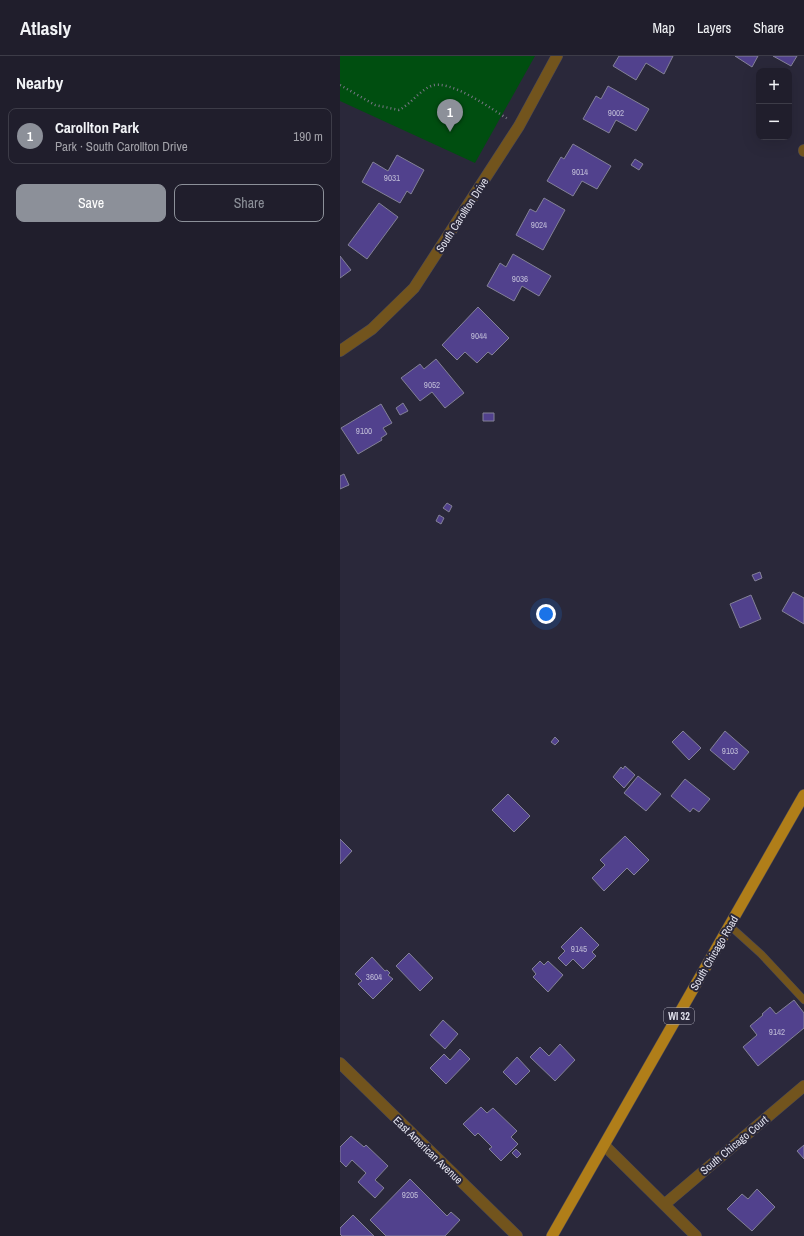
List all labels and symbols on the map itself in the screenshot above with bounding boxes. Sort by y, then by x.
pin: 1 [437,99,463,132]
house number: 9002 [608,107,624,119]
house number: 9014 [572,166,588,178]
house number: 9031 [384,172,400,184]
street label: South Carollton Drive [433,175,491,255]
house number: 9024 [531,219,547,231]
house number: 9036 [512,273,528,285]
house number: 9044 [471,330,487,342]
house number: 9052 [424,379,440,391]
house number: 9100 [356,425,372,437]
your location [536,604,556,624]
house number: 9103 [722,745,738,757]
street label: South Chicago Road [687,913,741,993]
house number: 9145 [571,943,587,955]
house number: 3604 [366,971,382,983]
road number: WI 32 [664,1008,694,1024]
house number: 9142 [769,1026,785,1038]
street label: South Chicago Court [697,1112,771,1177]
street label: East American Avenue [390,1113,466,1187]
house number: 9205 [402,1189,418,1201]

